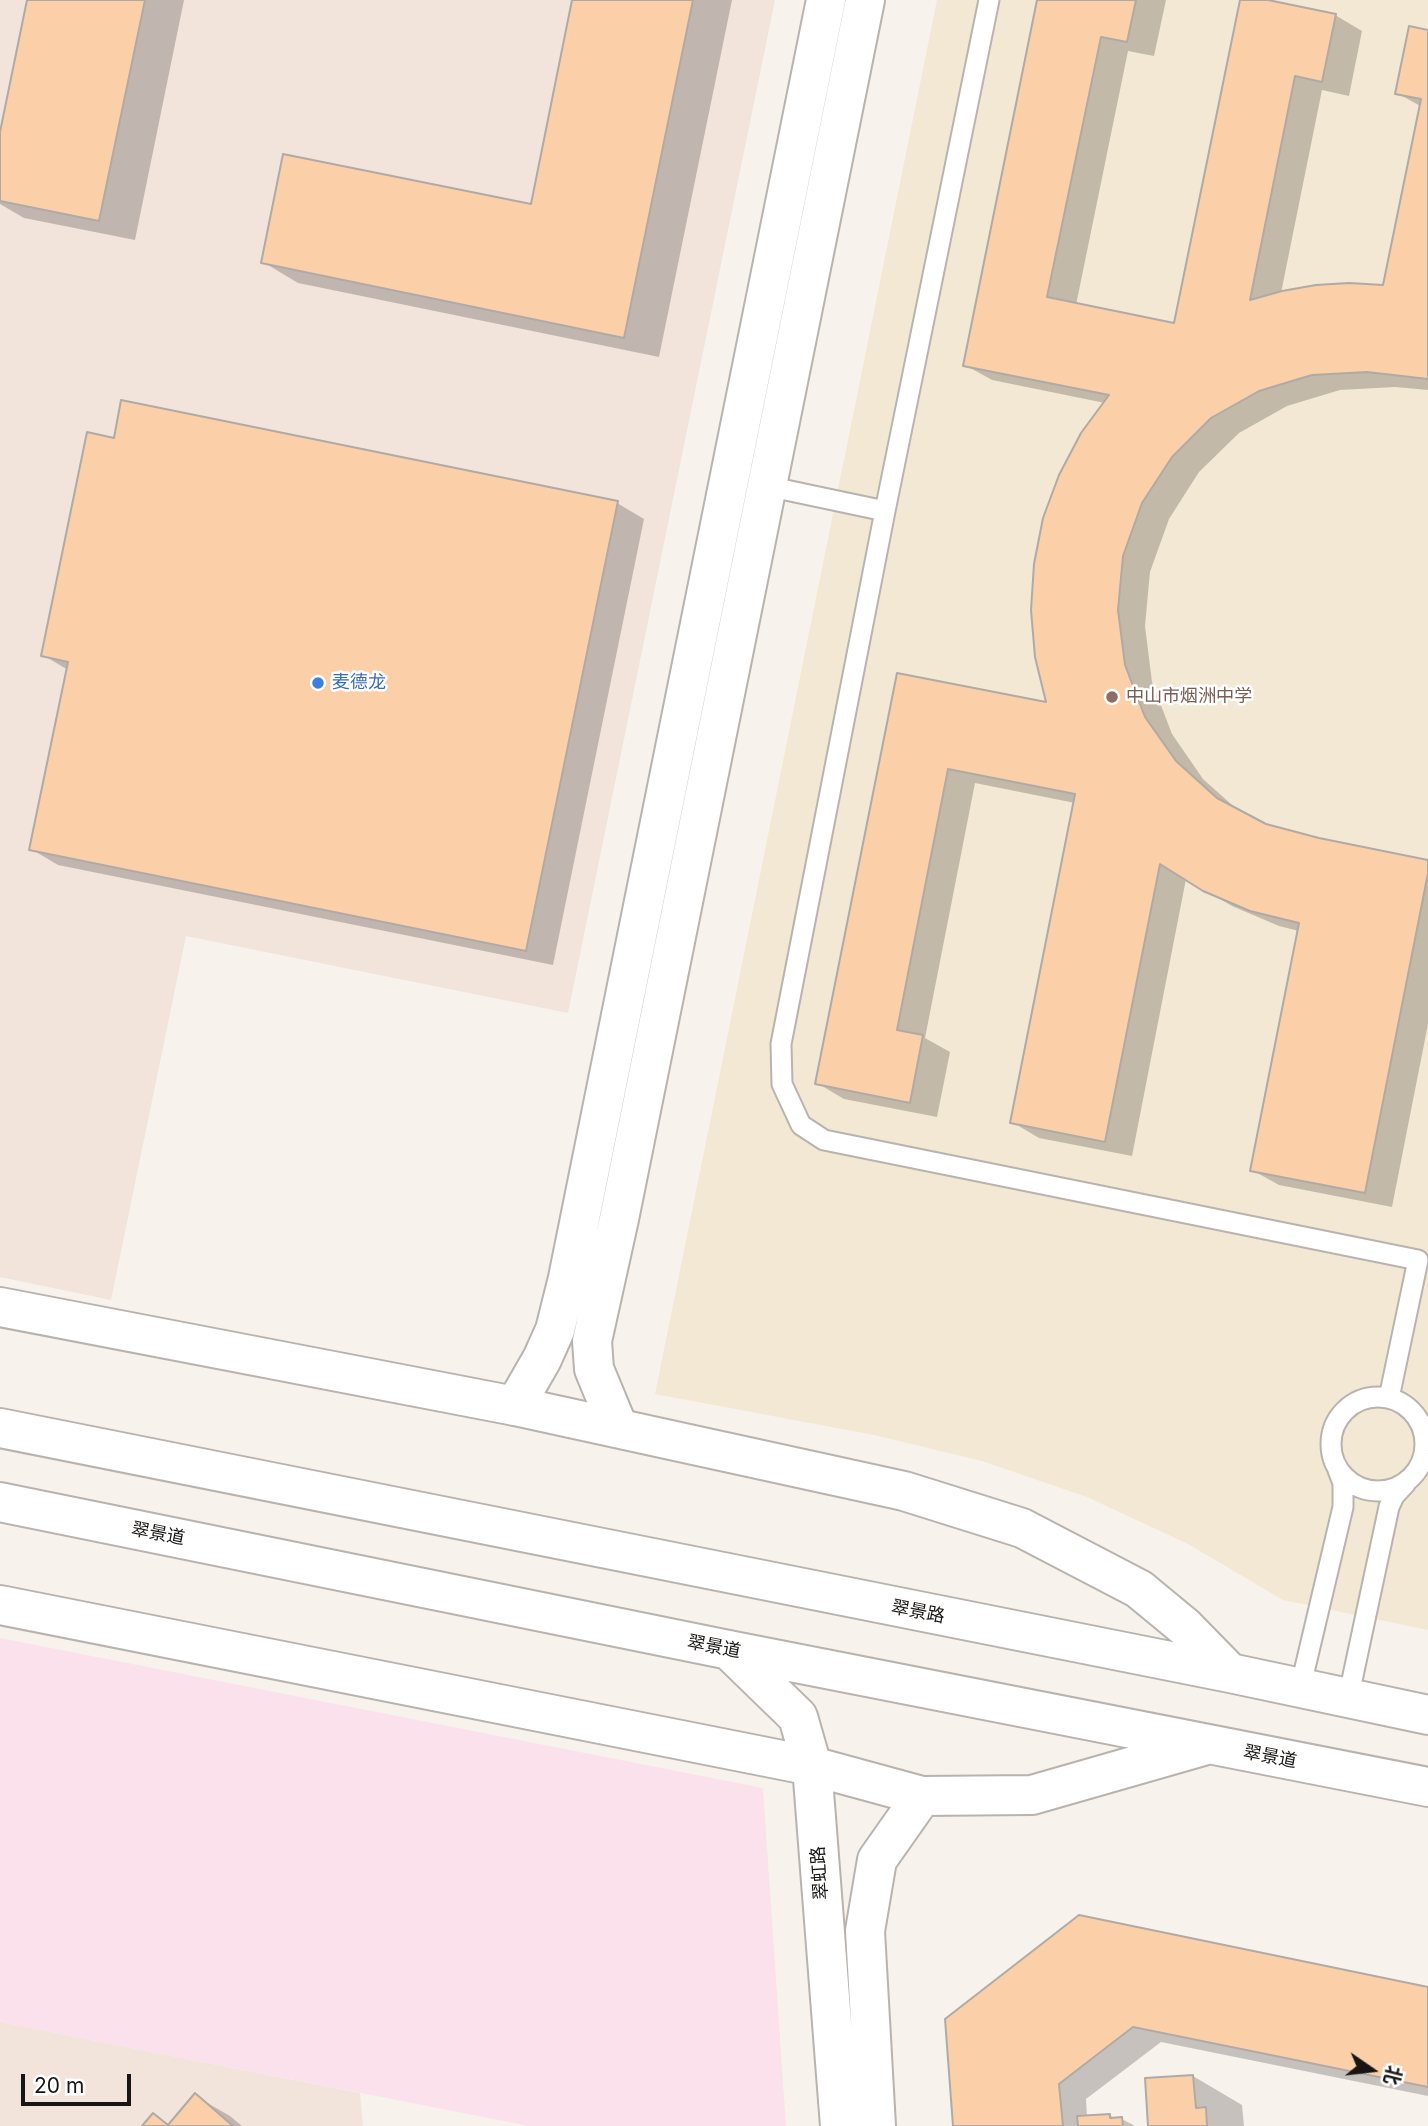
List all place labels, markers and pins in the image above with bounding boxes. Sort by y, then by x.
place label: 麦德龙 [332,672,386,694]
marker: 麦德龙 [310,675,326,691]
place label: 中山市烟洲中学 [1126,686,1252,708]
marker: 中山市烟洲中学 [1104,689,1120,705]

